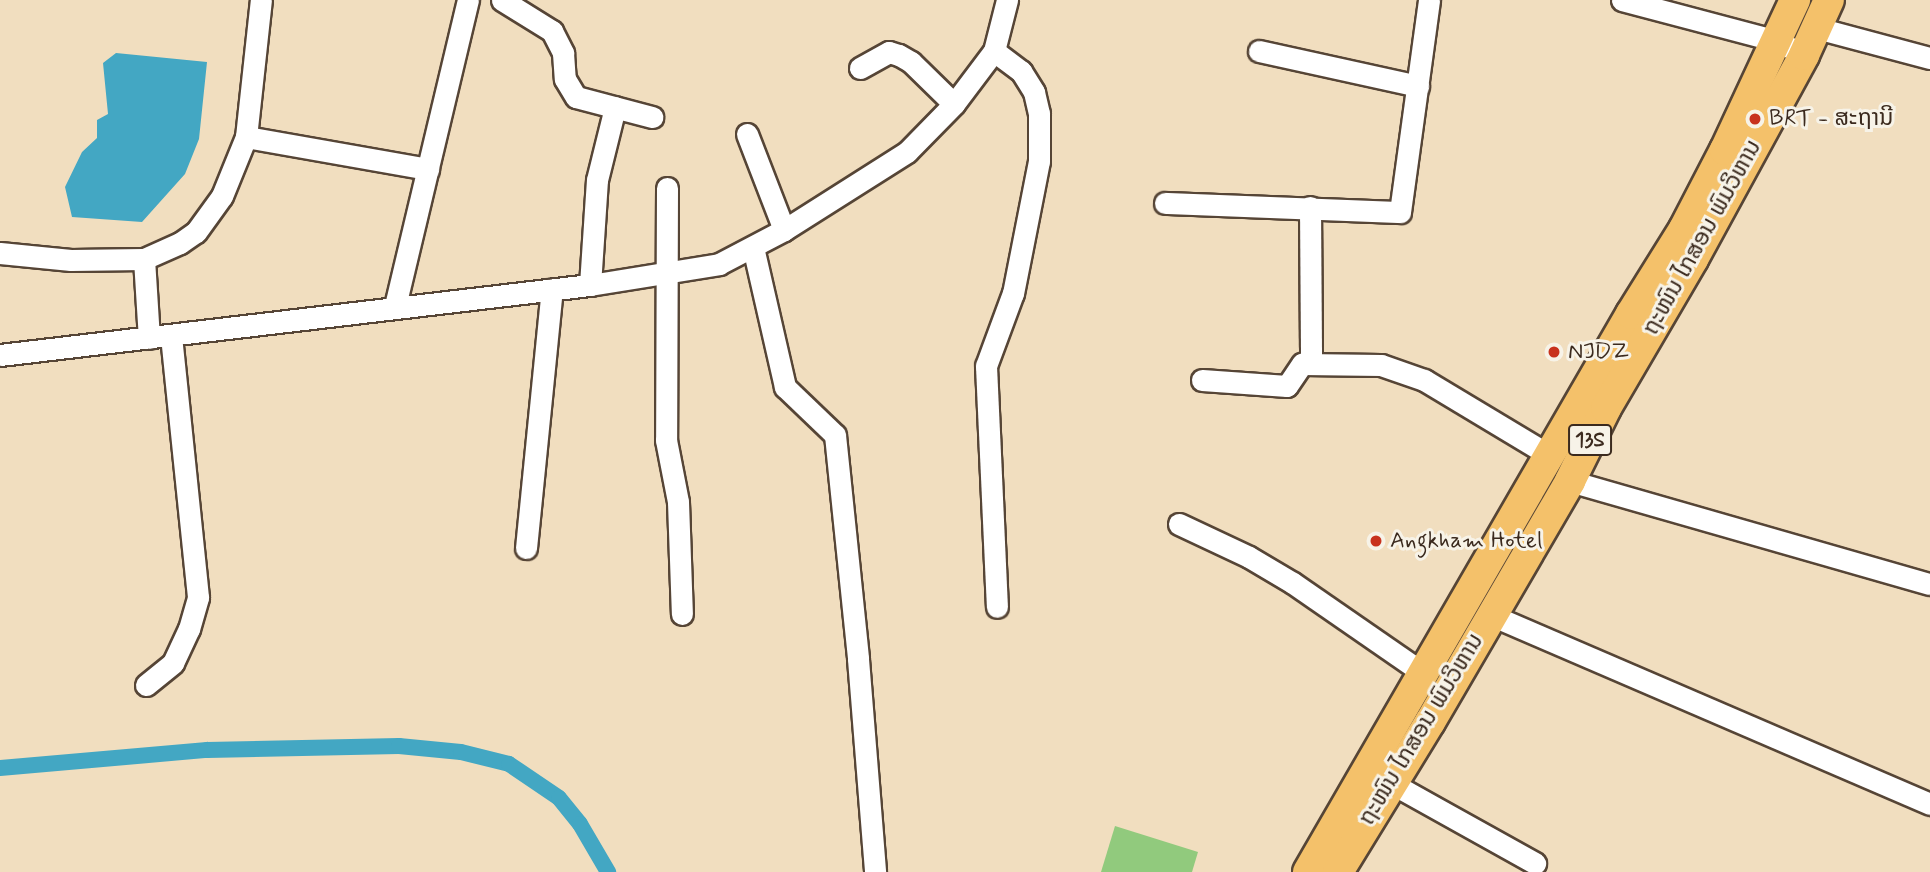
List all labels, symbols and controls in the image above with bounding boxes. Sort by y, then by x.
place label: BRT - ສະຖານີ [1769,105,1893,133]
marker: BRT - ສະຖານີ [1747,111,1763,127]
street label: ຖະໜົນ ໄກສອນ ພົມວິຫານ [1638,136,1768,340]
place label: NJDZ [1568,338,1629,366]
marker: NJDZ [1546,344,1562,360]
road number: 13S [1567,422,1613,458]
place label: Angkham Hotel [1390,527,1537,555]
marker: Angkham Hotel [1368,533,1384,549]
street label: ຖະໜົນ ໄກສອນ ພົມວິຫານ [1354,629,1490,831]

